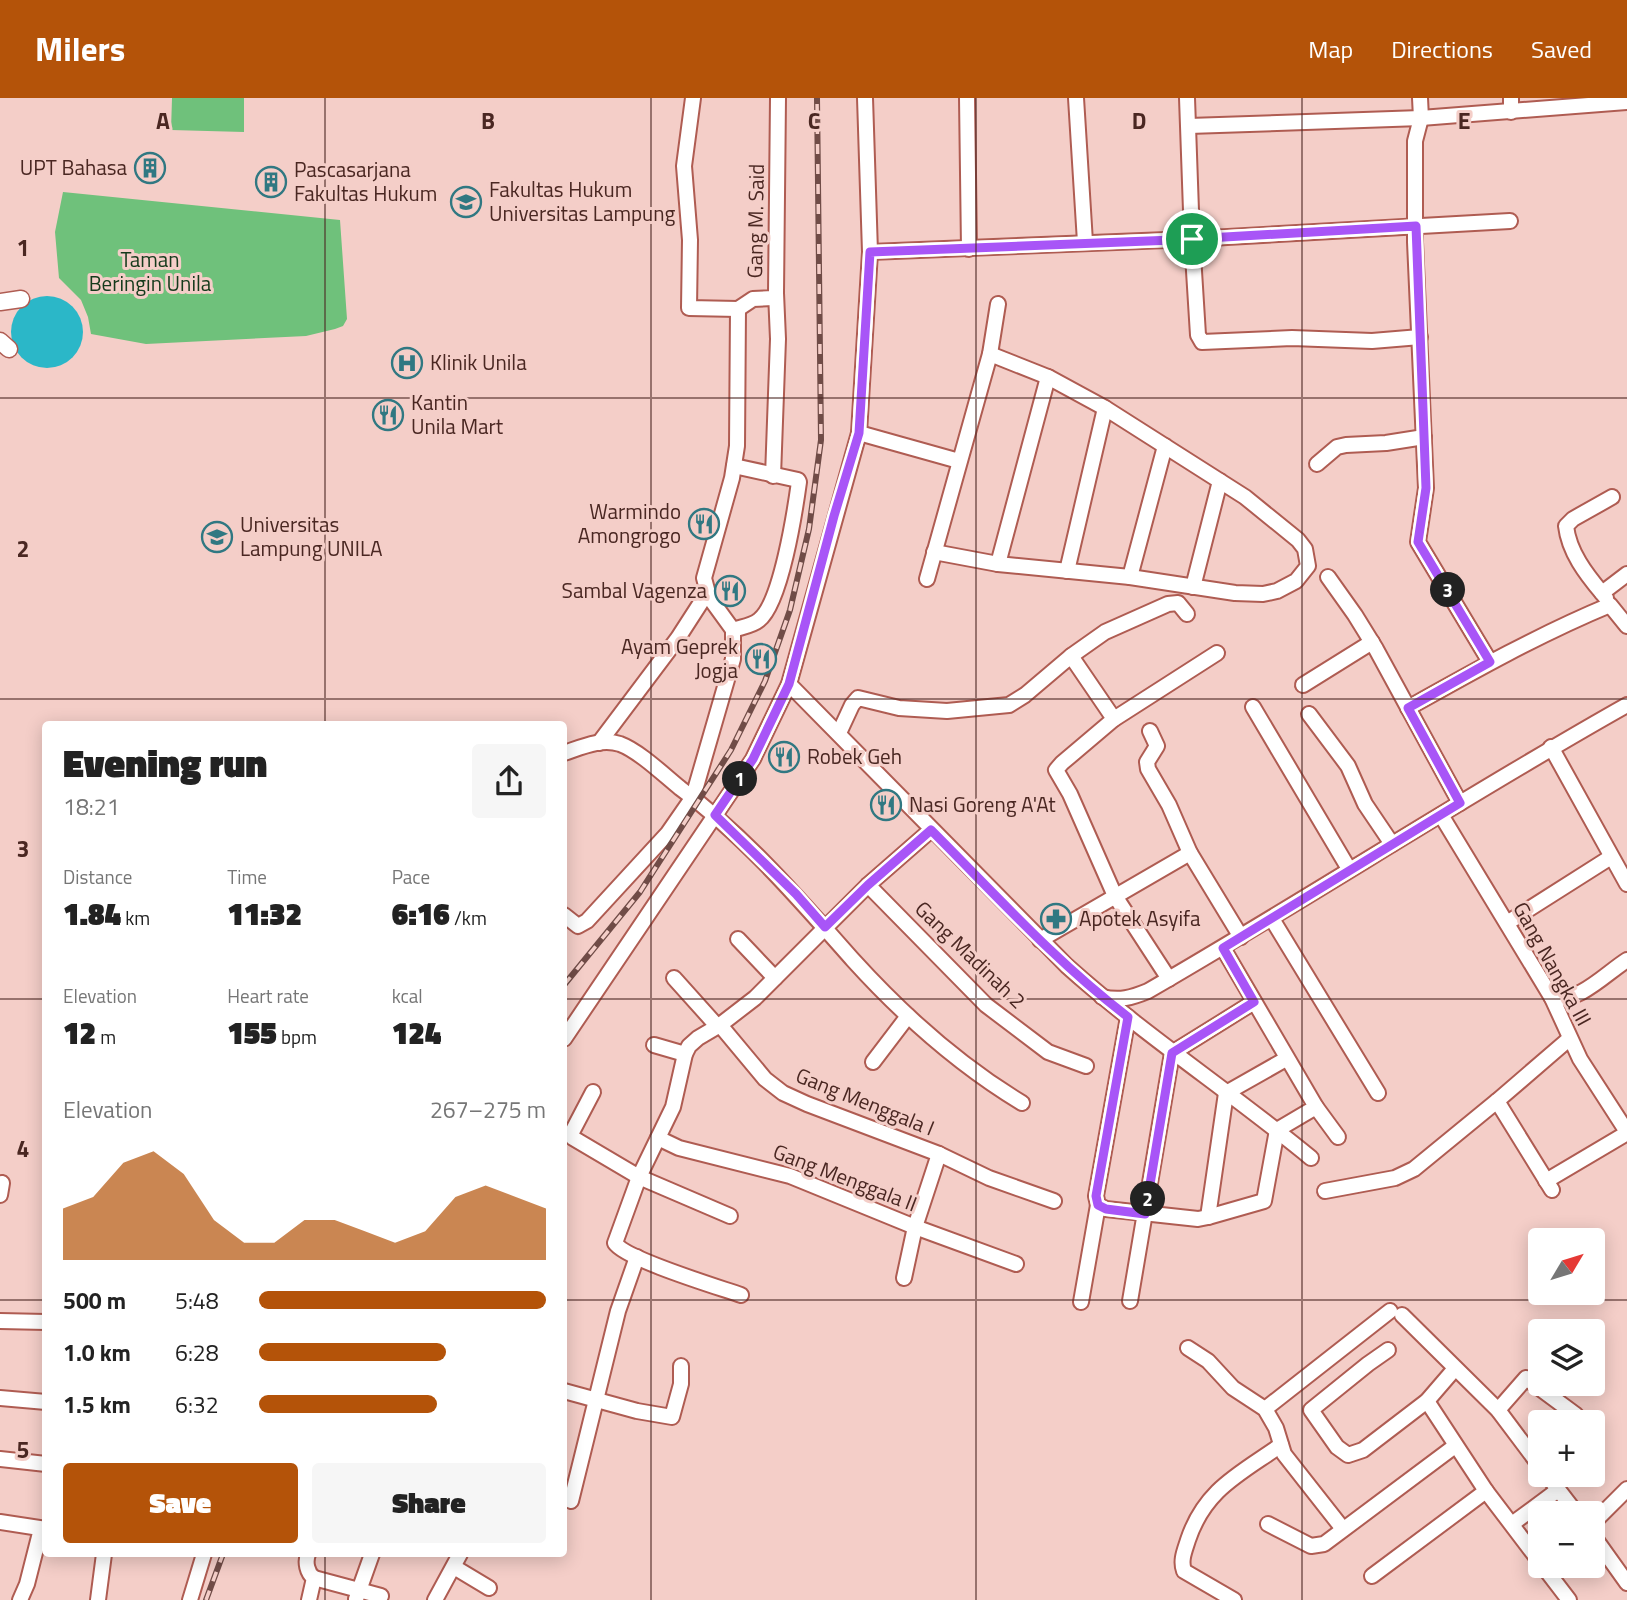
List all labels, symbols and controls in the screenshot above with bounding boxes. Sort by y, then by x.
text: Milers [35,24,125,74]
text: Map [1308,31,1353,67]
text: Directions [1391,31,1493,67]
text: Saved [1531,31,1592,67]
text: A [156,103,170,138]
text: B [481,103,495,138]
text: C [808,103,820,138]
text: D [1132,103,1146,138]
text: E [1458,103,1470,138]
place label: UPT Bahasa [20,151,127,183]
building icon: UPT Bahasa [133,151,167,185]
place label: Pascasarjana Fakultas Hukum [294,153,437,209]
street label: Gang M. Said [738,163,772,279]
building icon: Pascasarjana Fakultas Hukum [254,165,288,199]
place label: Fakultas Hukum Universitas Lampung [489,173,675,229]
school or university icon: Fakultas Hukum Universitas Lampung [449,185,483,219]
pin [1162,209,1222,269]
icon: arrive [1173,220,1211,258]
text: 1 [17,230,29,265]
park label: Taman Beringin Unila [89,243,212,299]
hospital icon: Klinik Unila [390,346,424,380]
place label: Klinik Unila [430,346,527,378]
place label: Kantin Unila Mart [411,386,504,442]
restaurant icon: Kantin Unila Mart [371,398,405,432]
place label: Warmindo Amongrogo [578,495,681,551]
restaurant icon: Warmindo Amongrogo [687,507,721,541]
place label: Universitas Lampung UNILA [240,508,383,564]
school or university icon: Universitas Lampung UNILA [200,520,234,554]
text: 2 [17,531,29,566]
pin: 3 [1430,573,1466,608]
place label: Sambal Vagenza [562,574,707,606]
restaurant icon: Sambal Vagenza [713,574,747,608]
text: 3 [1442,575,1453,604]
place label: Ayam Geprek Jogja [621,630,738,686]
restaurant icon: Ayam Geprek Jogja [744,642,778,676]
text: Evening run [63,734,267,792]
restaurant icon: Robek Geh [767,740,801,774]
place label: Robek Geh [807,740,902,772]
button: share [472,744,546,818]
pin: 1 [722,762,758,796]
text: 1 [734,764,745,793]
restaurant icon: Nasi Goreng A'At [869,788,903,822]
place label: Nasi Goreng A'At [909,788,1056,820]
text: 18:21 [63,789,120,824]
text: 3 [17,831,29,866]
text: Distance [63,862,132,891]
text: Time [227,862,267,891]
text: Pace [392,862,430,891]
text: 1.84 [63,891,121,937]
text: 11:32 [227,891,302,937]
text: 6:16 [392,891,450,937]
street label: Gang Madinah 2 [908,893,1033,1016]
street label: Gang Nangka III [1506,896,1600,1031]
pharmacy icon: Apotek Asyifa [1039,902,1073,936]
place label: Apotek Asyifa [1079,902,1201,934]
text: km [121,903,150,932]
text: /km [450,903,487,932]
text: Elevation [63,981,137,1010]
text: Heart rate [227,981,309,1010]
text: kcal [392,981,423,1010]
text: 12 [63,1010,96,1056]
text: 155 [227,1010,277,1056]
text: 124 [392,1010,441,1056]
text: m [96,1022,116,1051]
text: bpm [277,1022,317,1051]
street label: Gang Menggala I [791,1059,939,1143]
text: Elevation [63,1092,152,1127]
text: 267–275 m [430,1092,546,1127]
text: 4 [17,1131,29,1166]
street label: Gang Menggala II [769,1135,922,1219]
pin: 2 [1130,1182,1166,1216]
text: 2 [1142,1184,1153,1213]
north arrow [1528,1228,1605,1306]
map controls [1528,1228,1605,1578]
text: 500 m [63,1283,126,1318]
text: 5:48 [175,1283,219,1318]
button: layers [1528,1319,1605,1396]
text: 1.0 km [63,1335,131,1370]
text: 6:28 [175,1335,219,1370]
text: 1.5 km [63,1387,131,1422]
text: 6:32 [175,1387,219,1422]
button: + [1528,1410,1605,1487]
text: 5 [17,1432,29,1467]
button: Save [63,1463,298,1543]
button: Share [312,1463,546,1543]
button: − [1528,1501,1605,1578]

